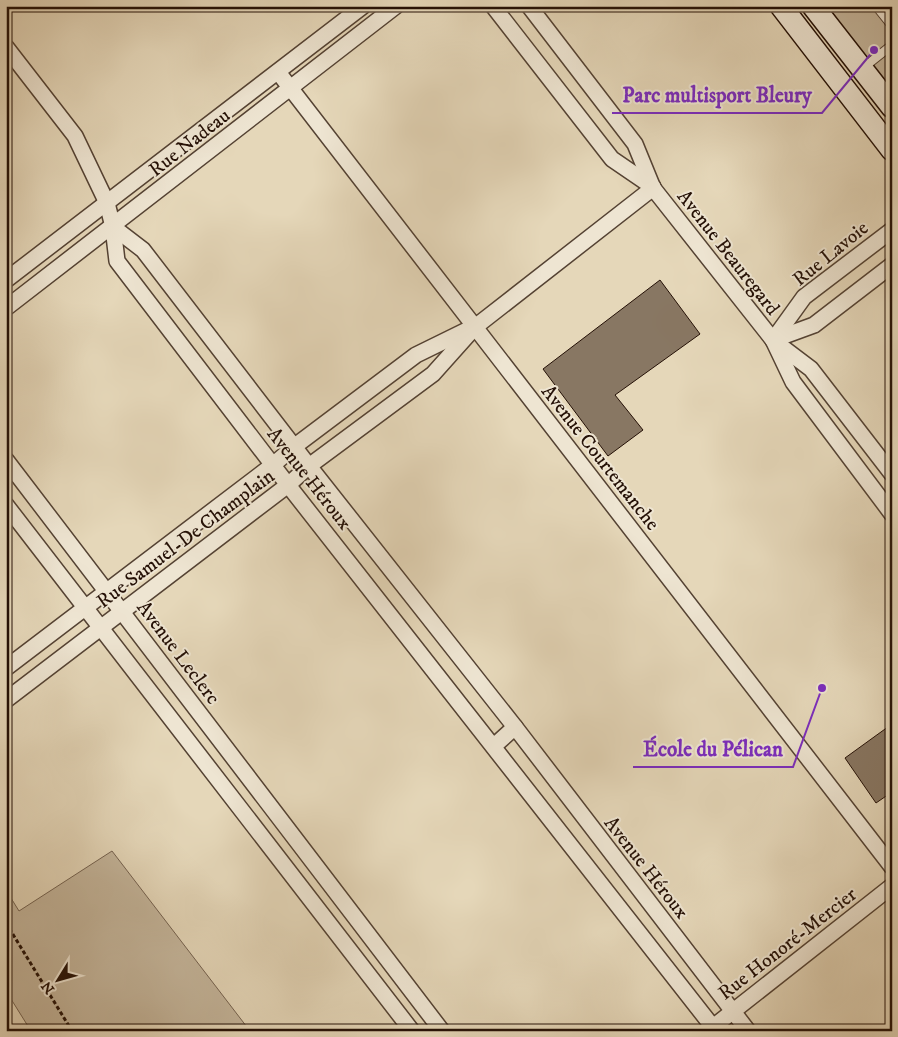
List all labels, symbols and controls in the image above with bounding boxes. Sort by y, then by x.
callout: Parc multisport Bleury [612,77,822,113]
text: Parc multisport Bleury [622,83,813,109]
street label: Rue Nadeau [144,104,236,183]
street label: Avenue Beauregard [671,185,785,321]
street label: Rue Lavoie [788,216,874,292]
street label: Avenue Courtemanche [535,380,664,536]
street label: Avenue Héroux [261,423,357,535]
street label: Rue Samuel-De Champlain [92,464,280,614]
street label: Avenue Leclerc [131,596,225,710]
callout: École du Pélican [633,731,793,767]
text: École du Pélican [643,735,784,763]
street label: Avenue Héroux [598,812,694,924]
street label: Rue Honoré-Mercier [714,882,863,1006]
north arrow [32,954,82,1004]
text: N [37,977,59,997]

